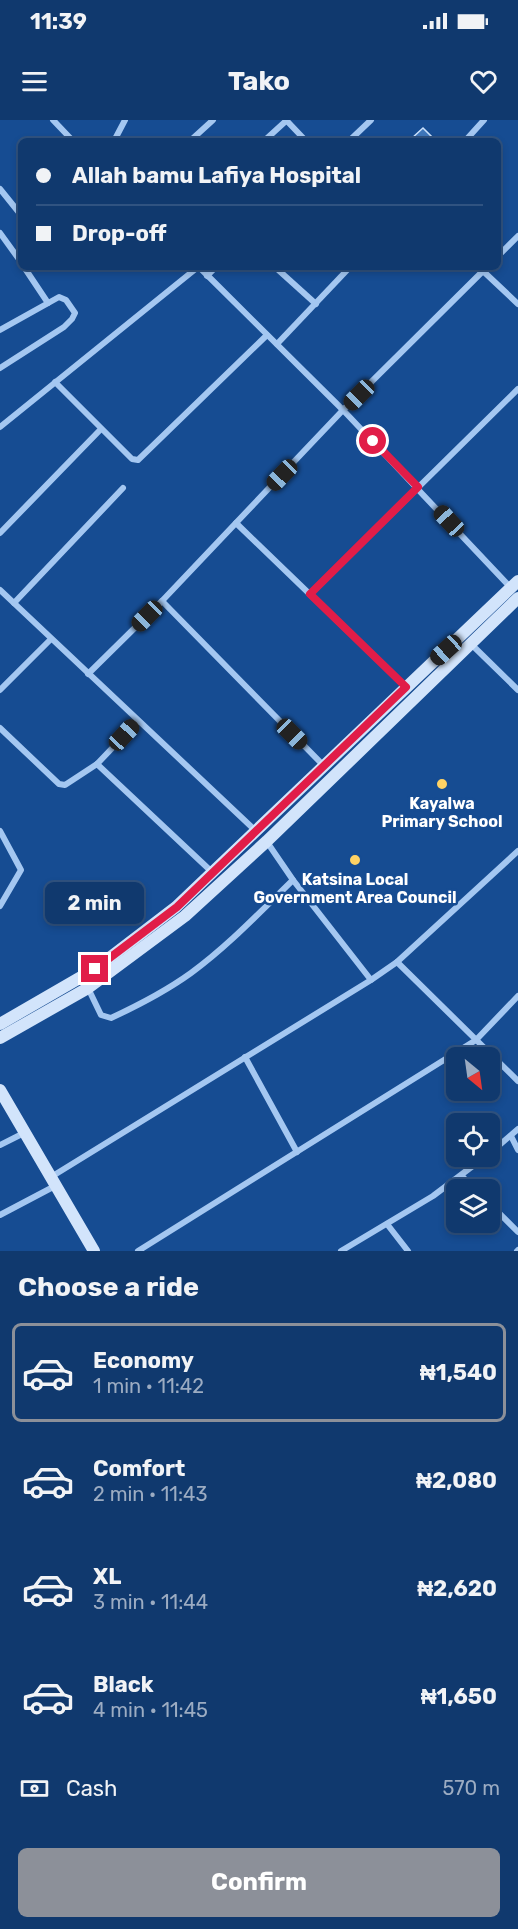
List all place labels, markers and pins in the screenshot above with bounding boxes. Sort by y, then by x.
marker: Kayalwa Primary School [435,777,449,791]
place label: Kayalwa Primary School [381,794,503,831]
marker: Katsina Local Government Area Council [348,853,362,867]
place label: Katsina Local Government Area Council [253,870,457,907]

